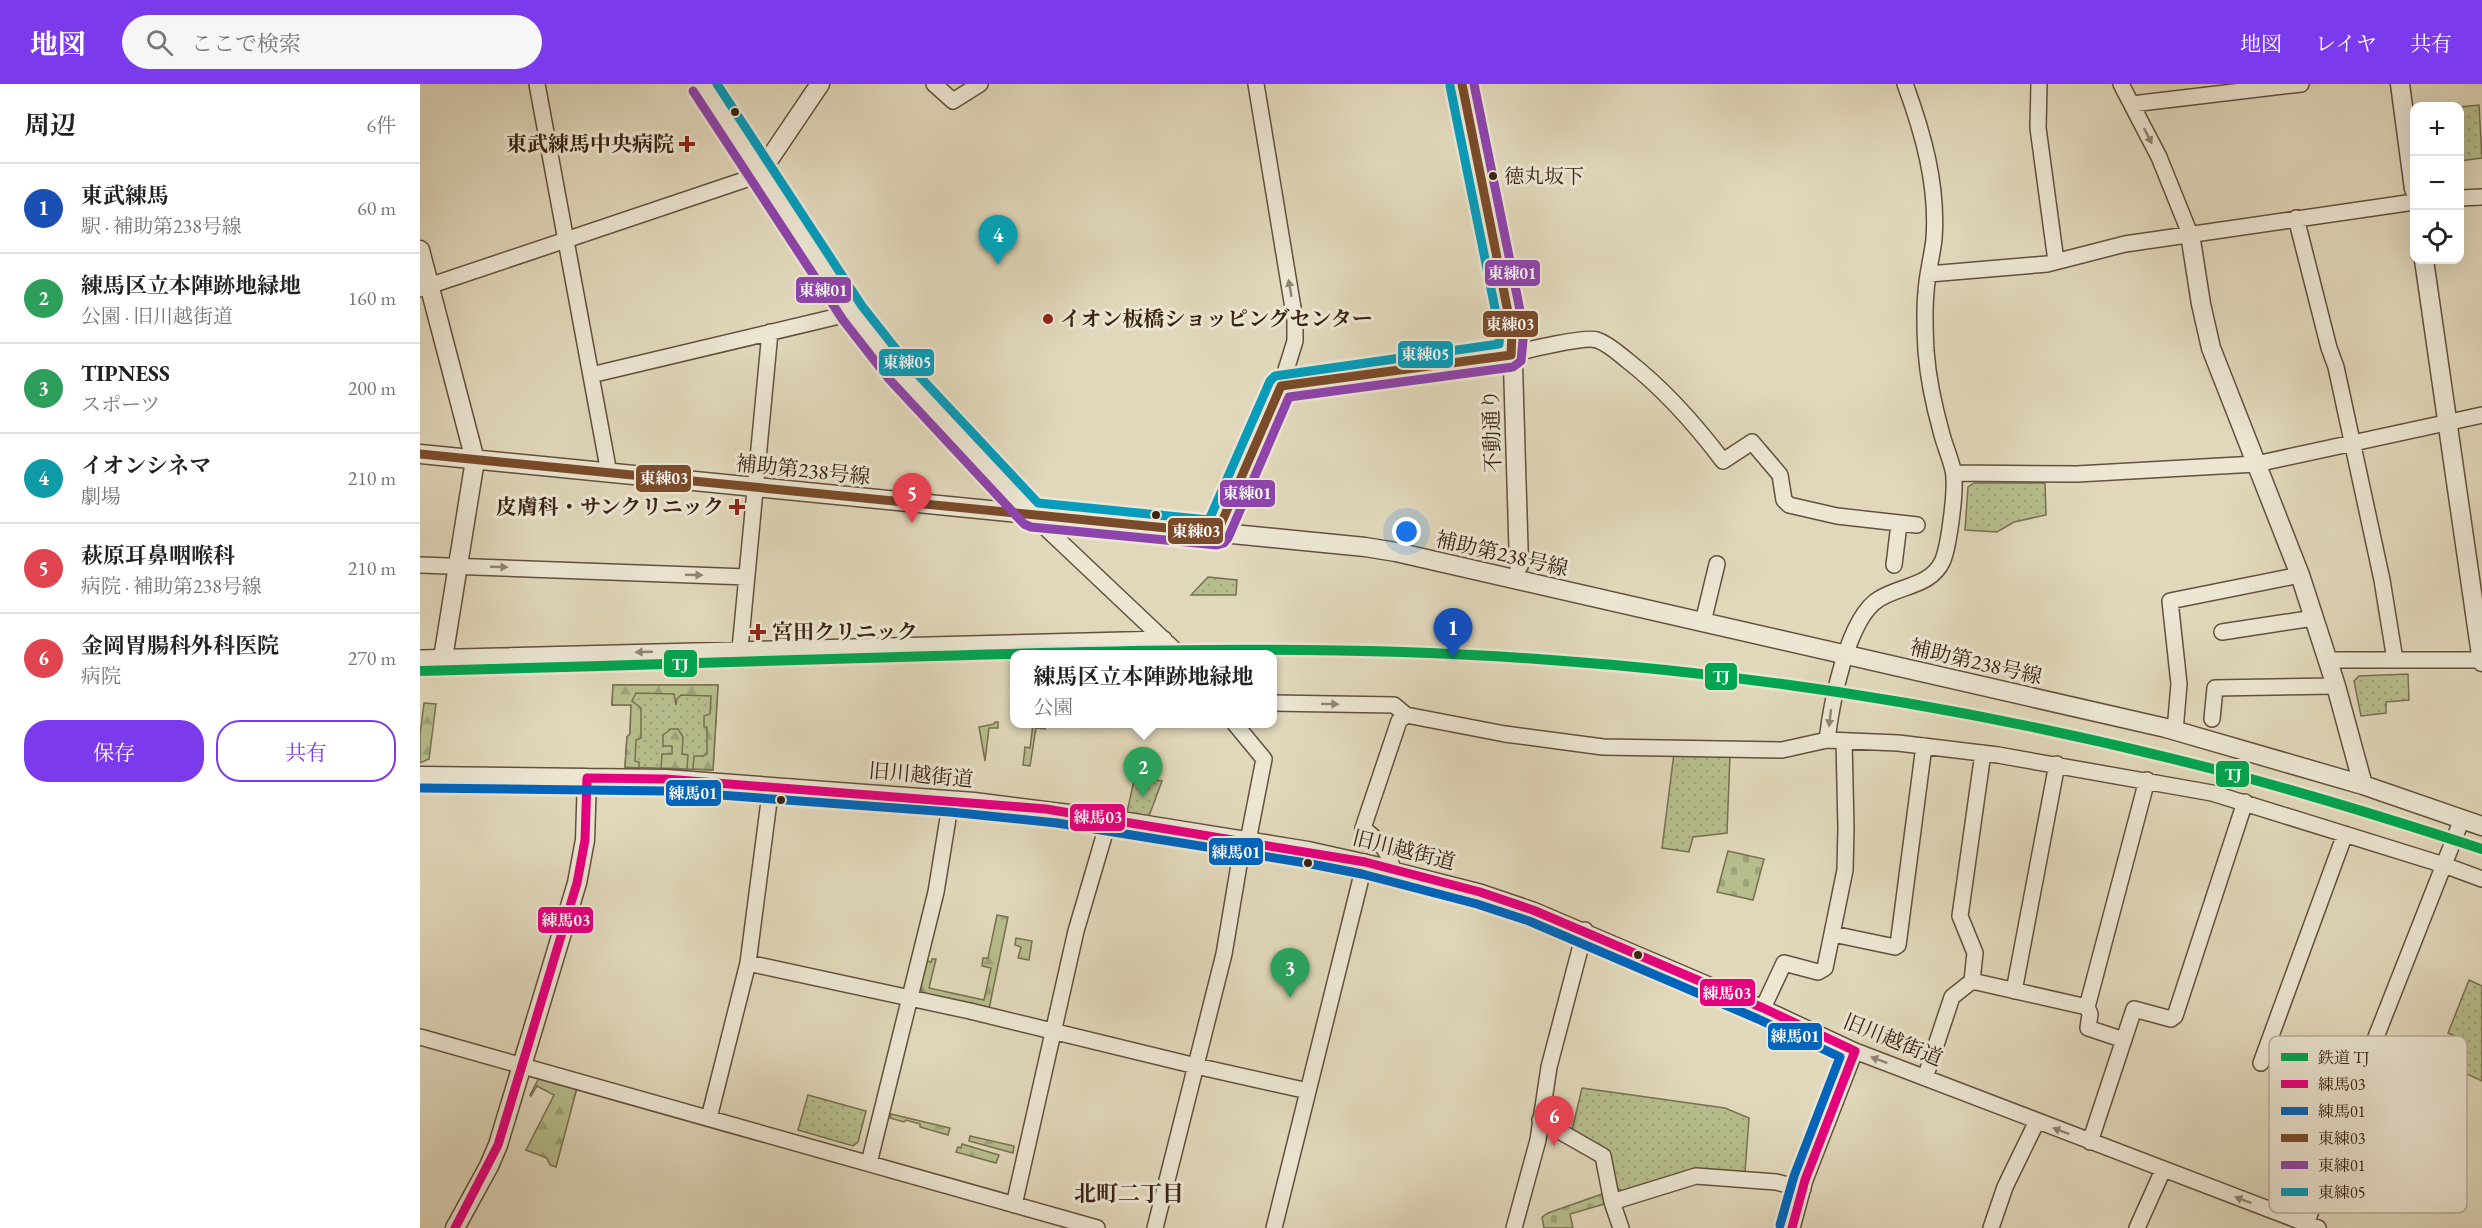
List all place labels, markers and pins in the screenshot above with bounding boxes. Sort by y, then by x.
unlabelled marker [729,106,741,118]
place label: 東武練馬中央病院 [506,130,674,157]
marker: 東武練馬中央病院 [678,135,696,153]
place label: 徳丸坂下 [1504,163,1584,189]
marker: 徳丸坂下 [1487,170,1499,182]
pin: 4 [978,216,1018,265]
place label: イオン板橋ショッピングセンター [1060,305,1373,332]
marker: イオン板橋ショッピングセンター [1041,312,1055,326]
pin: 5 [892,474,932,523]
place label: 皮膚科・サンクリニック [496,493,724,520]
marker: 皮膚科・サンクリニック [728,498,746,516]
unlabelled marker [1150,509,1162,521]
pin: 1 [1434,608,1472,658]
place label: 宮田クリニック [772,618,918,645]
marker: 宮田クリニック [749,623,767,641]
pin: 2 [1124,748,1162,797]
unlabelled marker [775,794,787,806]
unlabelled marker [1302,857,1314,869]
pin: 3 [1270,948,1310,998]
unlabelled marker [1632,949,1644,961]
pin: 6 [1534,1096,1574,1146]

